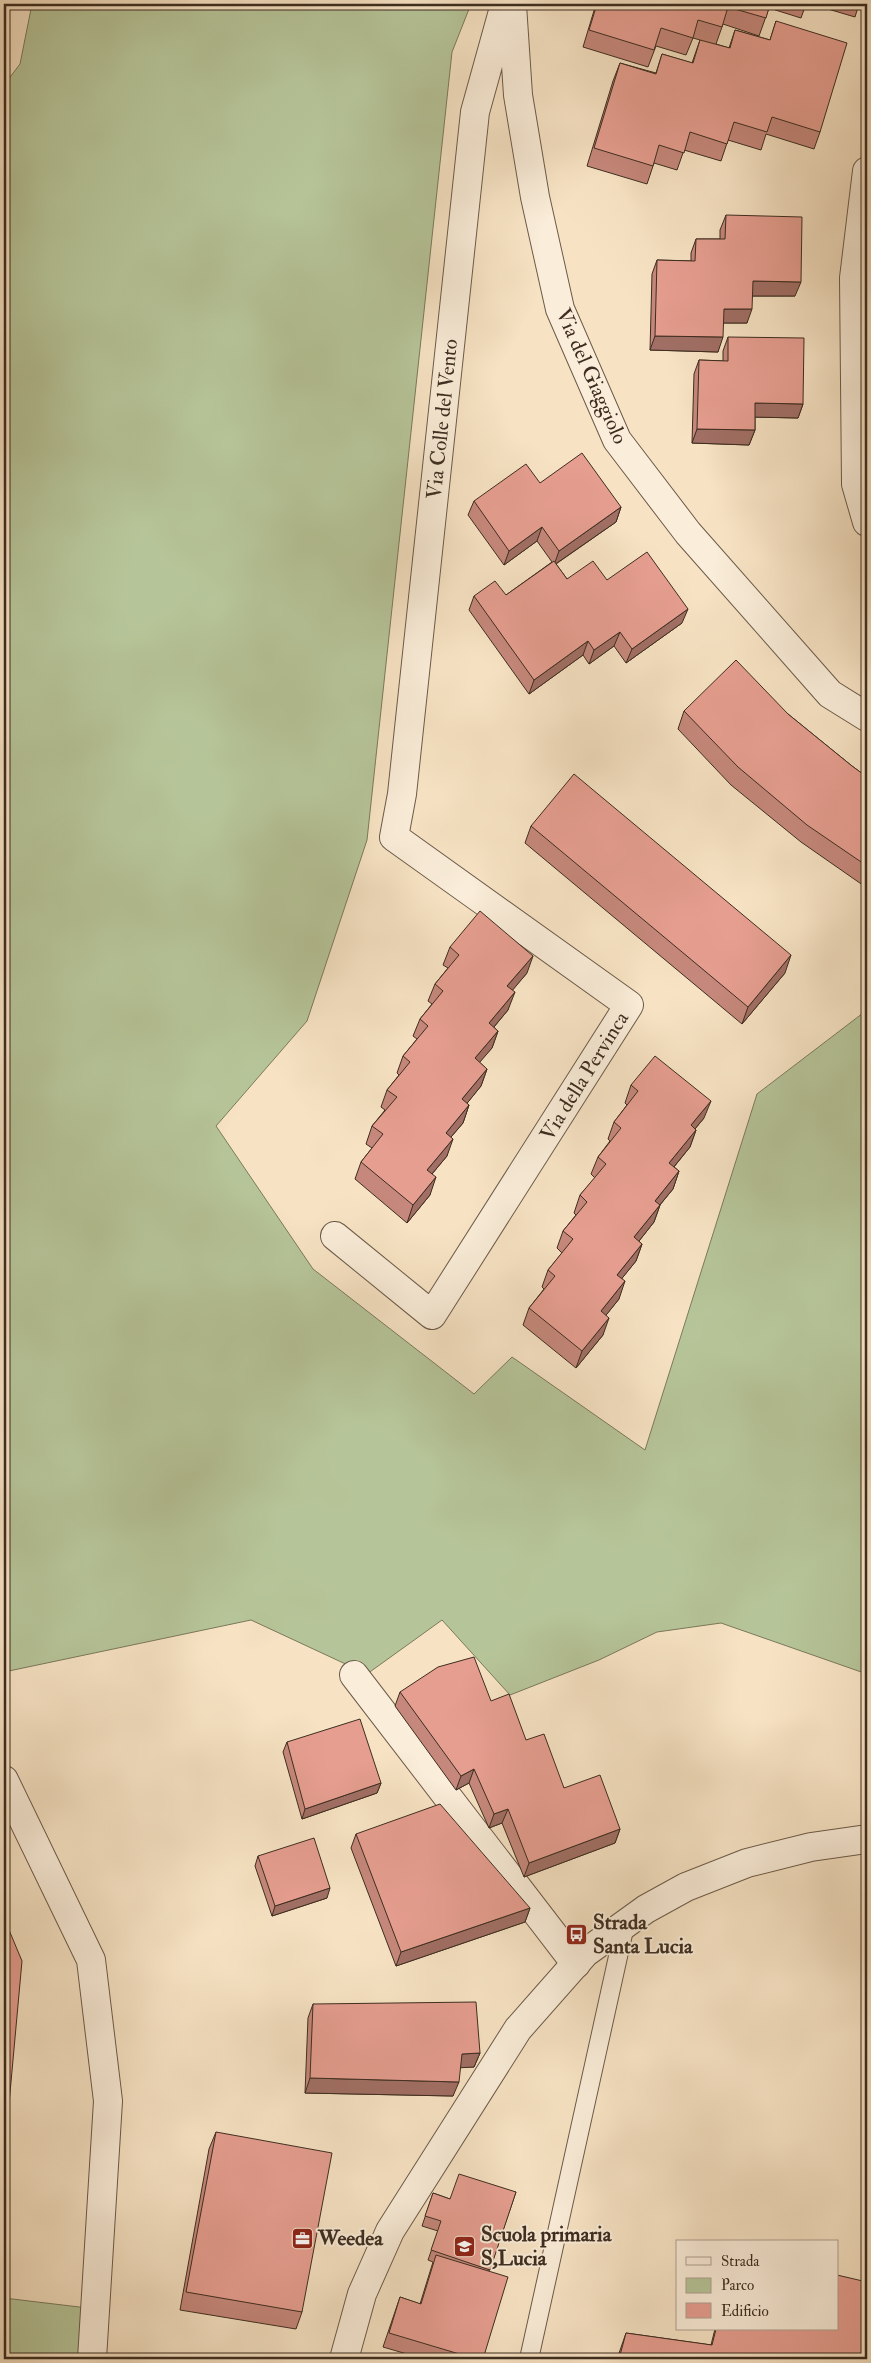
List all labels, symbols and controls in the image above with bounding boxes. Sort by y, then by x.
street label: Via del Giaggiolo [550,304,634,448]
street label: Via Colle del Vento [421,338,464,501]
street label: Via della Pervinca [534,1006,635,1146]
place label: Strada Santa Lucia [593,1909,694,1960]
bus stop icon: Strada Santa Lucia [565,1922,589,1946]
place label: Scuola primaria S,Lucia [481,2221,613,2272]
place label: Weedea [317,2225,384,2252]
office icon: Weedea [290,2226,314,2250]
school or university icon: Scuola primaria S,Lucia [453,2234,477,2258]
legend [676,2240,838,2330]
text: Strada [721,2252,760,2271]
text: Parco [721,2276,754,2295]
text: Edificio [721,2302,769,2321]

